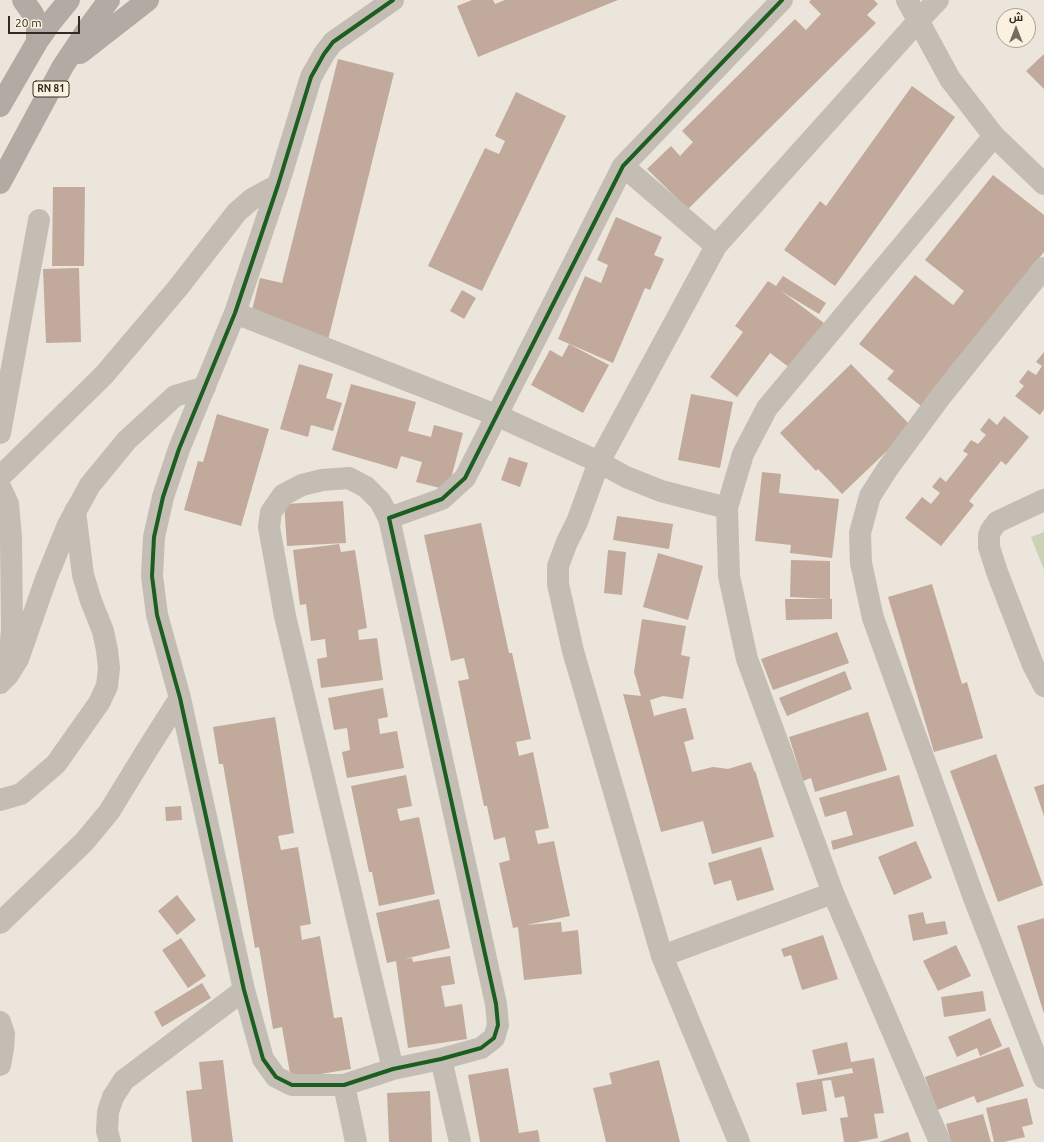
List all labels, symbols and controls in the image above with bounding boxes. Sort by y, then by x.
scale bar [10,8,82,34]
north arrow [996,8,1036,48]
text: ش [1009,11,1023,23]
text: 20 m [15,16,42,29]
road number: RN 81 [33,81,69,97]

